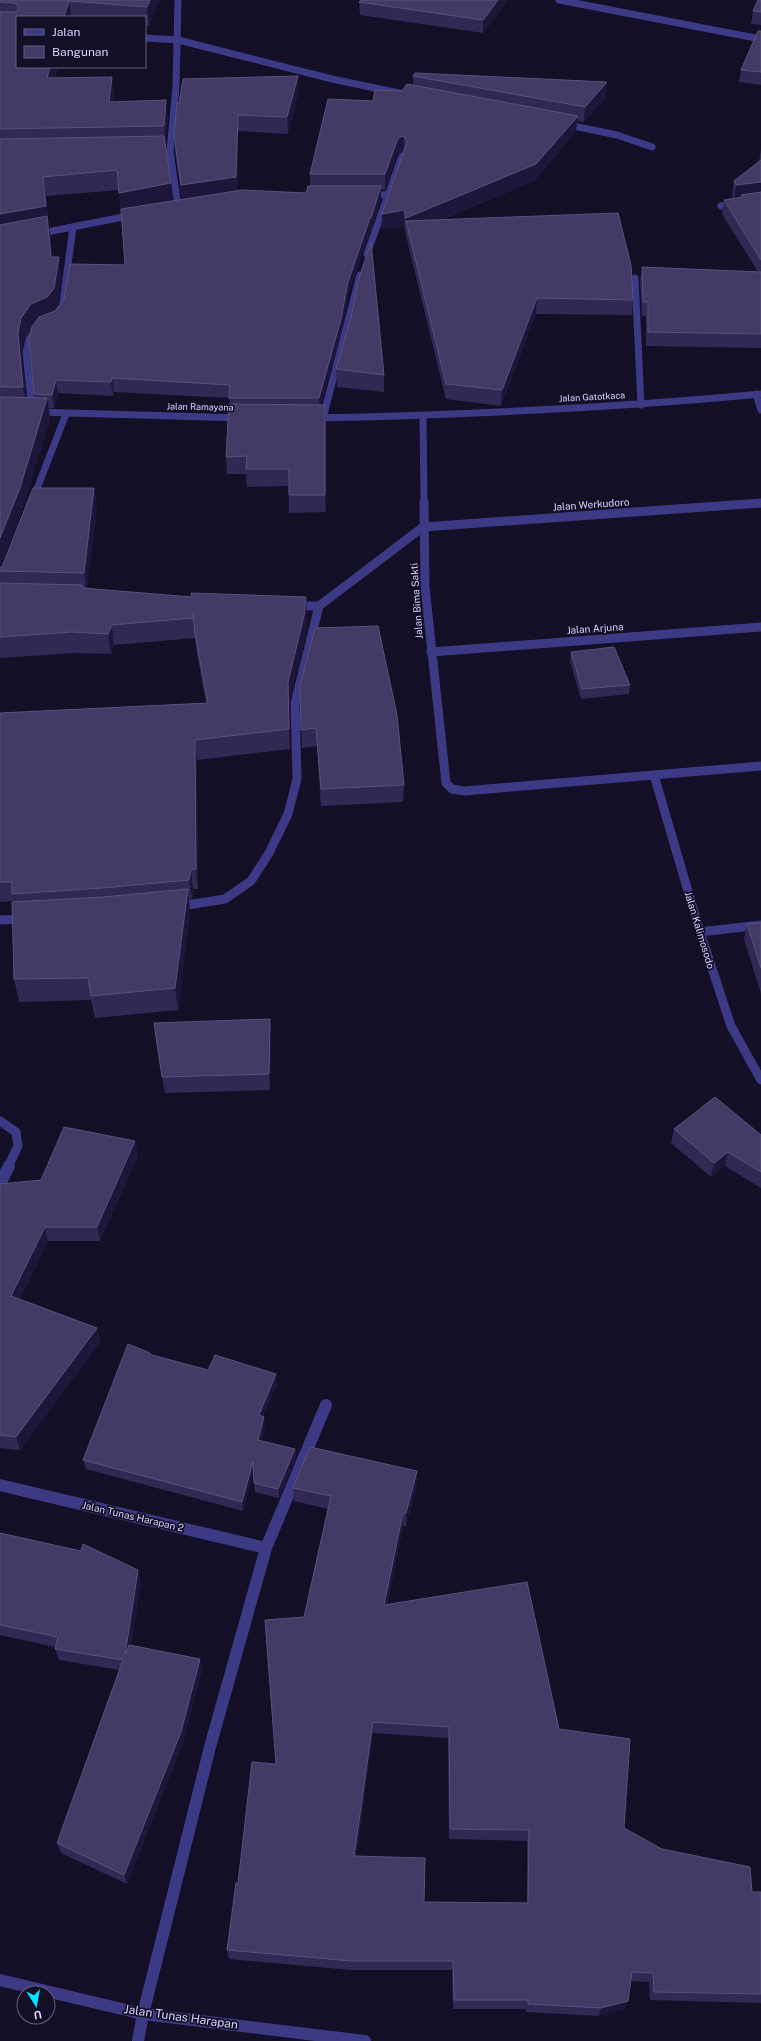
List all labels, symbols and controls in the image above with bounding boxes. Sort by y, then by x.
legend [16,16,146,68]
text: Jalan [52,25,81,39]
text: Bangunan [52,45,108,59]
street label: Jalan Gatotkaca [559,389,625,404]
street label: Jalan Ramayana [166,400,234,413]
street label: Jalan Werkudoro [552,495,630,513]
street label: Jalan Bima Sakti [407,563,425,639]
street label: Jalan Arjuna [566,620,624,636]
street label: Jalan Kalimosodo [682,890,718,971]
street label: Jalan Tunas Harapan 2 [81,1498,185,1534]
north arrow [16,1985,56,2025]
street label: Jalan Tunas Harapan [123,2002,239,2032]
text: U [33,2008,43,2021]

